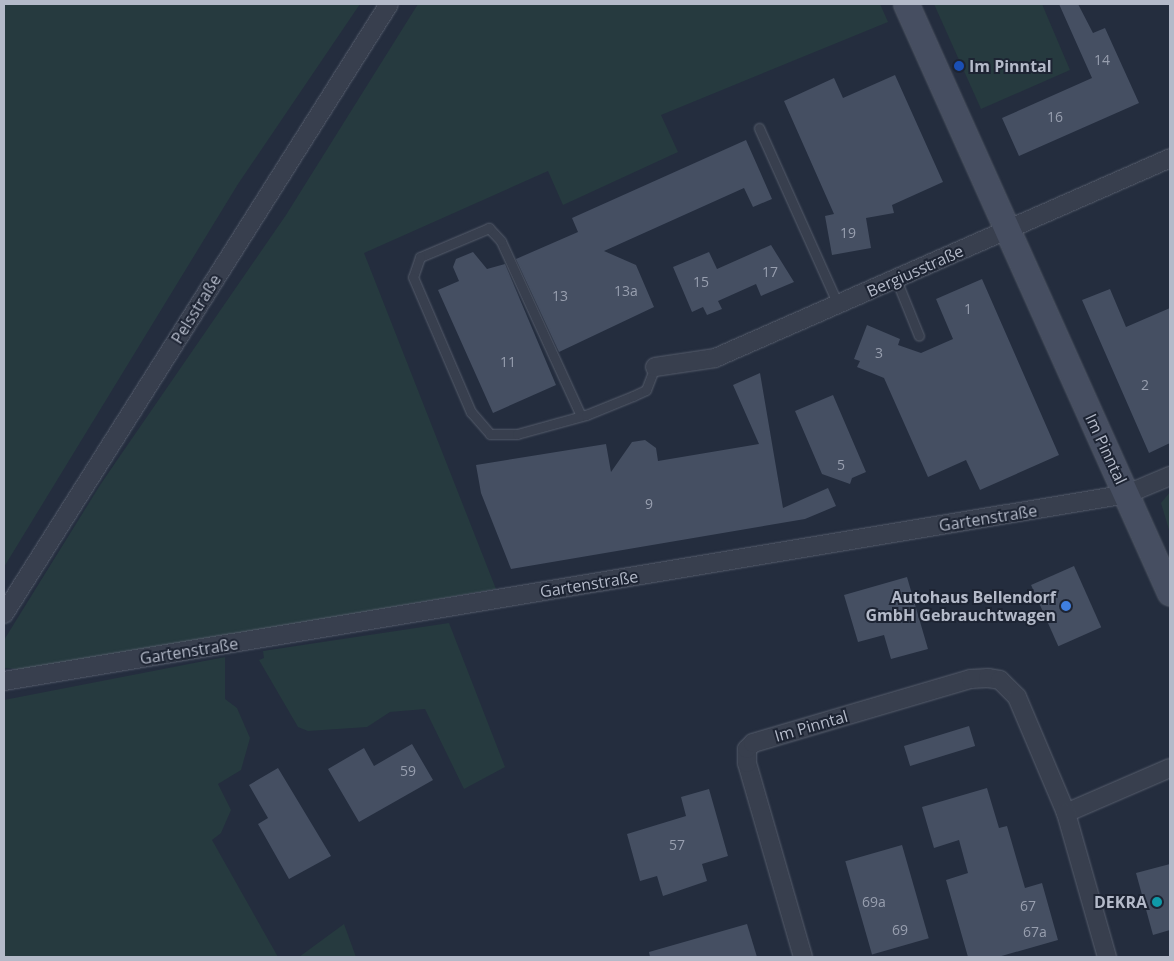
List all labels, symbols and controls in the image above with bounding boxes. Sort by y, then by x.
house number: 14 [1094,52,1110,68]
place label: Im Pinntal [969,56,1052,76]
marker: Im Pinntal [953,60,965,72]
house number: 16 [1047,109,1063,125]
house number: 19 [840,225,856,241]
street label: Bergiusstraße [864,241,966,301]
house number: 17 [762,264,778,280]
street label: Pelsstraße [167,271,225,347]
house number: 15 [693,274,709,290]
house number: 13a [614,283,638,299]
house number: 13 [552,288,568,304]
house number: 1 [964,301,972,317]
house number: 3 [875,345,883,361]
house number: 11 [500,354,516,370]
house number: 2 [1141,377,1149,393]
street label: Im Pinntal [1081,411,1131,487]
house number: 5 [837,457,845,473]
house number: 9 [645,496,653,512]
street label: Gartenstraße [937,501,1039,535]
street label: Gartenstraße [538,567,640,601]
place label: Autohaus Bellendorf GmbH Gebrauchtwagen [866,587,1056,625]
marker: Autohaus Bellendorf GmbH Gebrauchtwagen [1060,600,1072,612]
street label: Gartenstraße [138,634,240,668]
street label: Im Pinntal [772,706,850,746]
house number: 59 [400,763,416,779]
house number: 57 [669,837,685,853]
place label: DEKRA [1094,892,1147,912]
house number: 69a [862,894,886,910]
marker: DEKRA [1151,896,1163,908]
house number: 67 [1020,898,1036,914]
house number: 69 [892,922,908,938]
house number: 67a [1023,924,1047,940]

